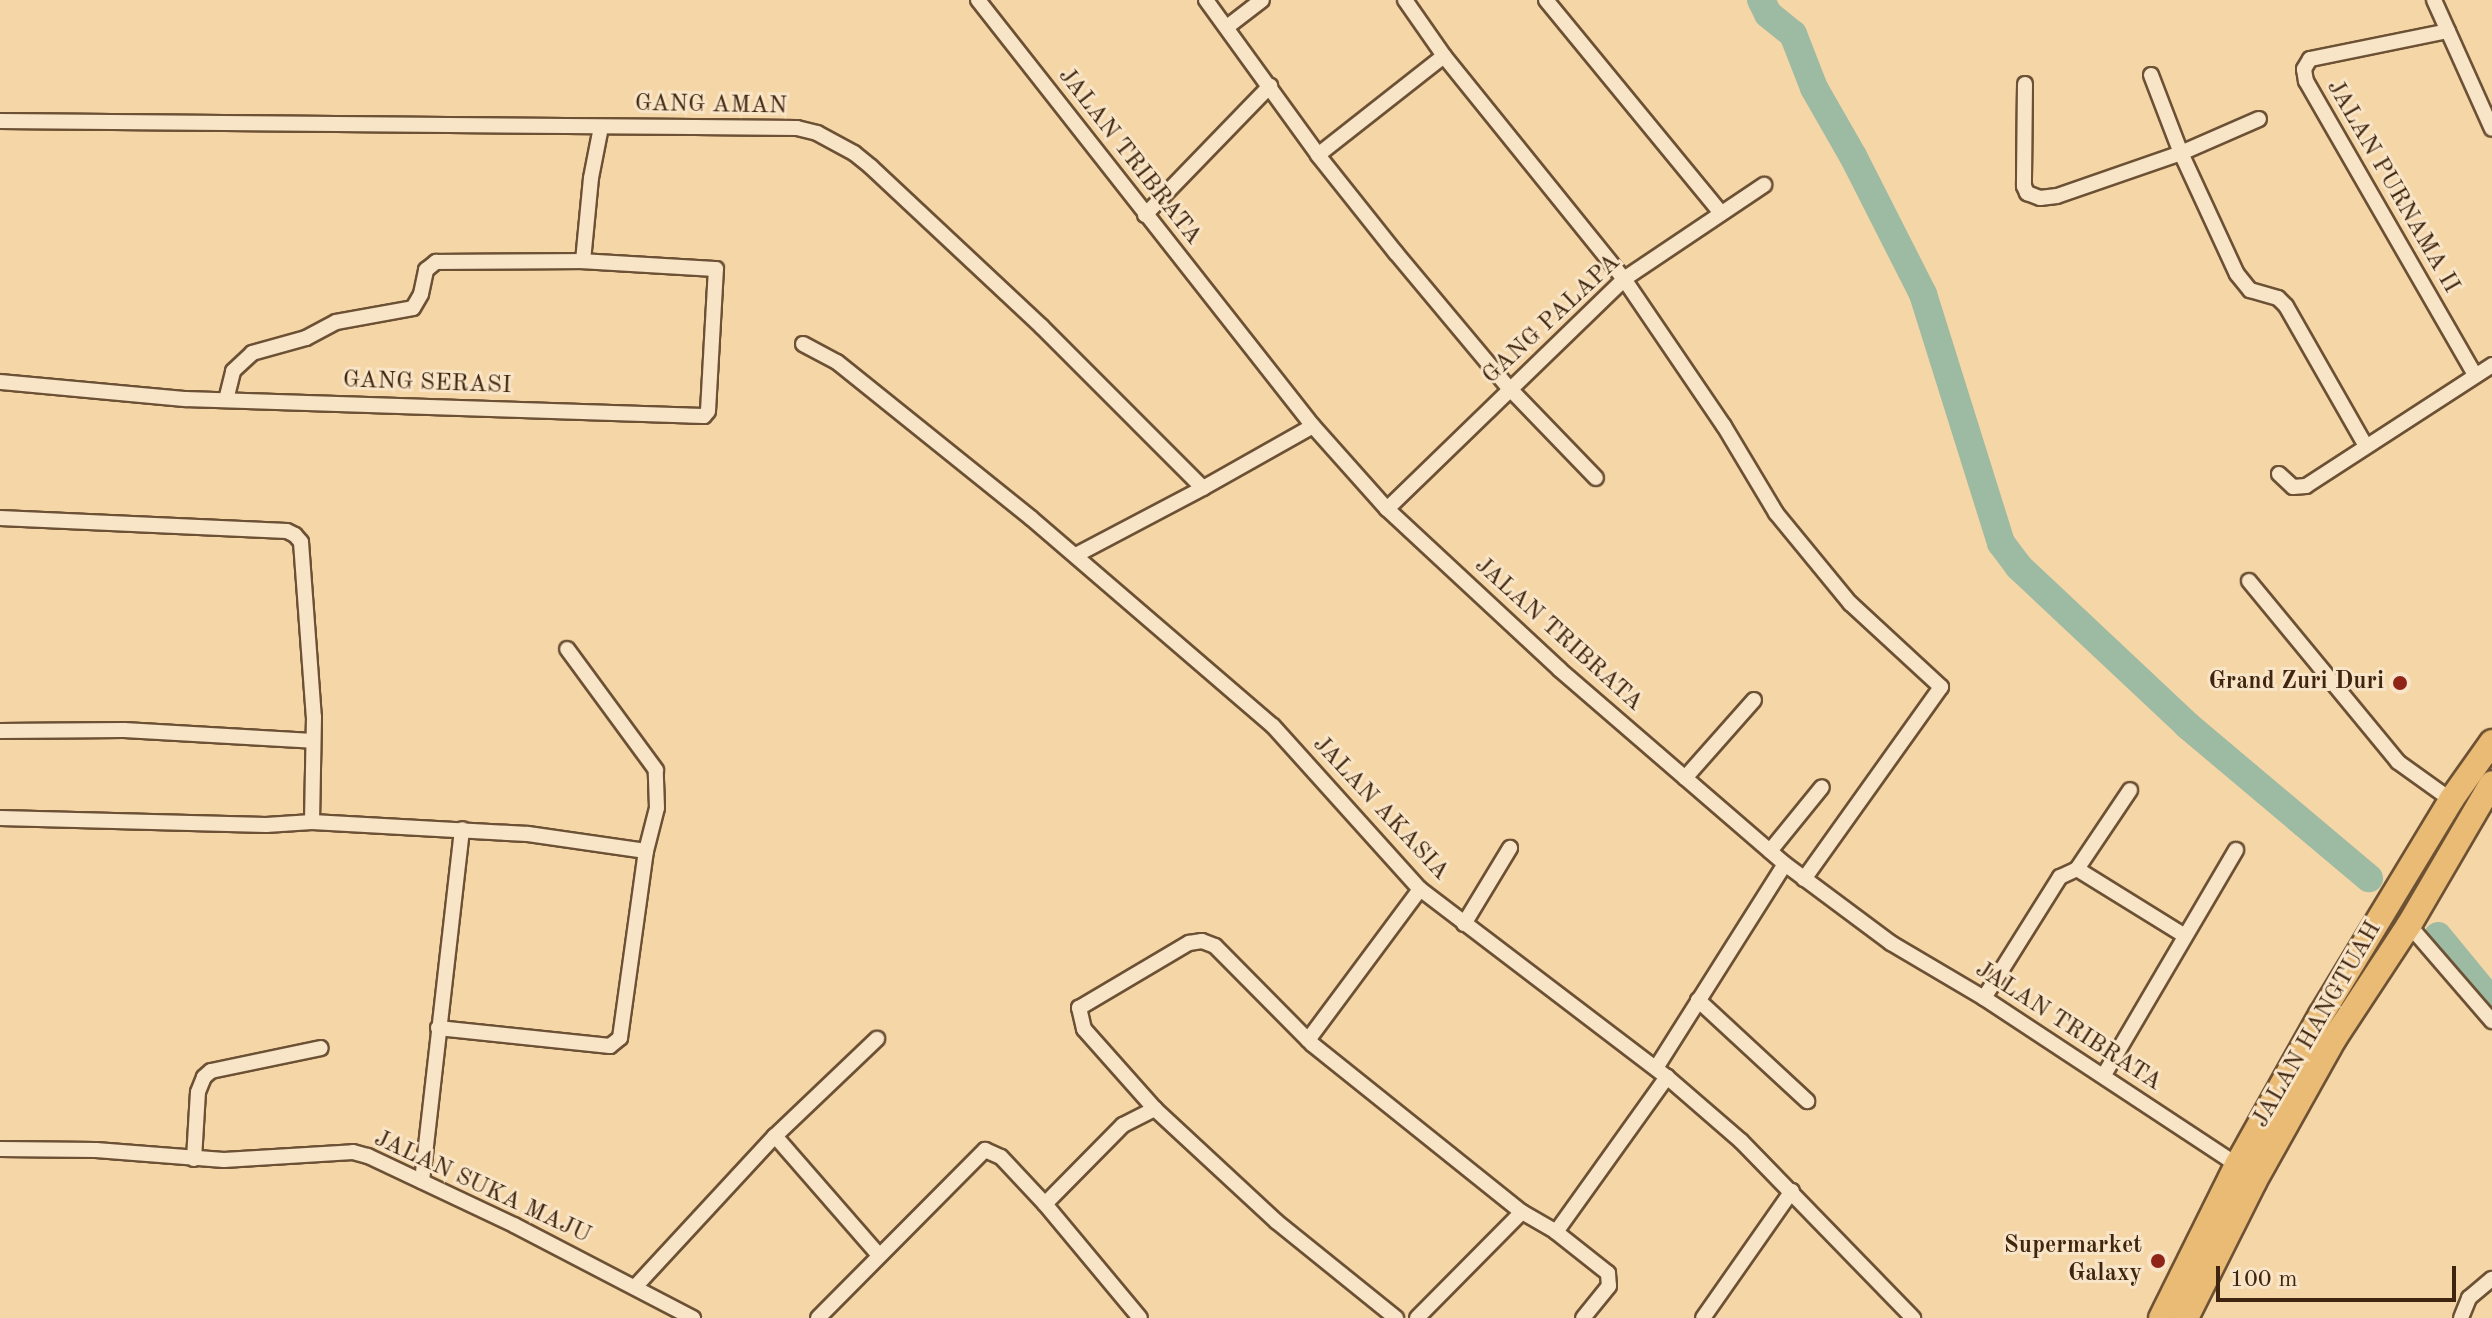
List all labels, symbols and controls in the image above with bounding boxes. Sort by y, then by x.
street label: JALAN TRIBRATA [1051,63,1207,251]
street label: JALAN PURNAMA II [2319,75,2465,299]
street label: GANG AMAN [634,90,788,122]
street label: GANG PALAPA [1477,249,1627,391]
street label: GANG SERASI [342,367,512,401]
street label: JALAN TRIBRATA [1468,552,1648,718]
place label: Grand Zuri Duri [2208,669,2384,697]
marker: Grand Zuri Duri [2391,674,2409,692]
street label: JALAN AKASIA [1306,731,1454,887]
street label: JALAN HANGTUAH [2247,917,2389,1133]
street label: JALAN TRIBRATA [1969,956,2167,1098]
street label: JALAN SUKA MAJU [369,1125,595,1251]
place label: Supermarket Galaxy [2004,1233,2142,1289]
scale bar [2220,1250,2460,1300]
marker: Supermarket Galaxy [2149,1252,2167,1270]
text: 100 m [2230,1268,2298,1292]

